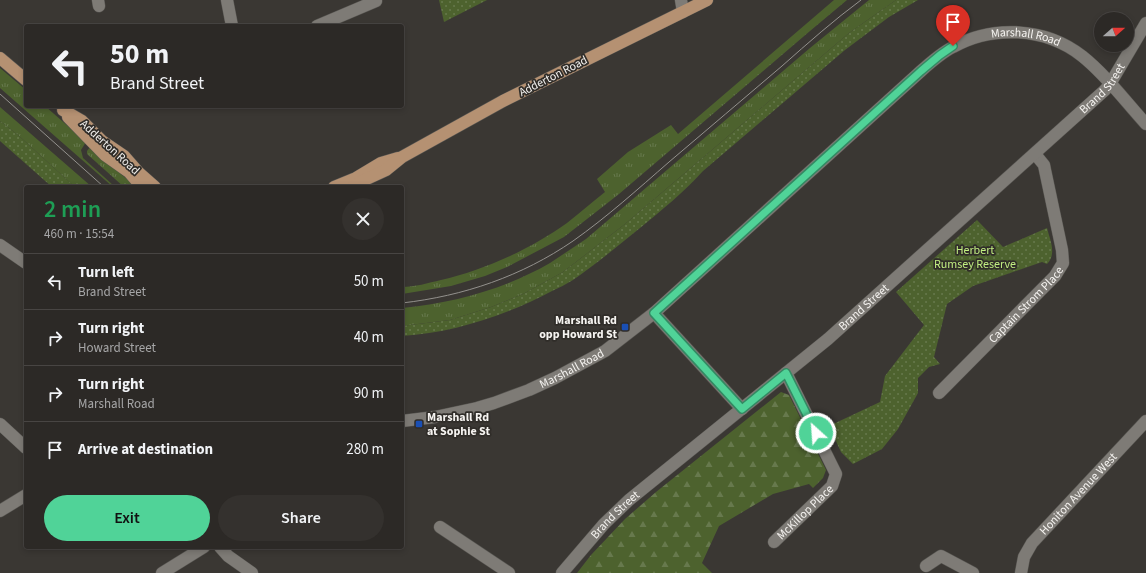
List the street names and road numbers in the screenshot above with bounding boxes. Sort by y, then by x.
street label: Marshall Road [990,24,1063,51]
street label: Adderton Road [516,52,591,101]
street label: Brand Street [1076,60,1129,118]
street label: Adderton Road [76,116,143,179]
street label: Captain Strom Place [985,263,1068,347]
street label: Brand Street [835,280,893,335]
street label: Marshall Road [537,345,607,393]
street label: Honiton Avenue West [1036,449,1121,539]
street label: McKillop Place [773,481,837,544]
street label: Brand Street [587,487,643,543]

